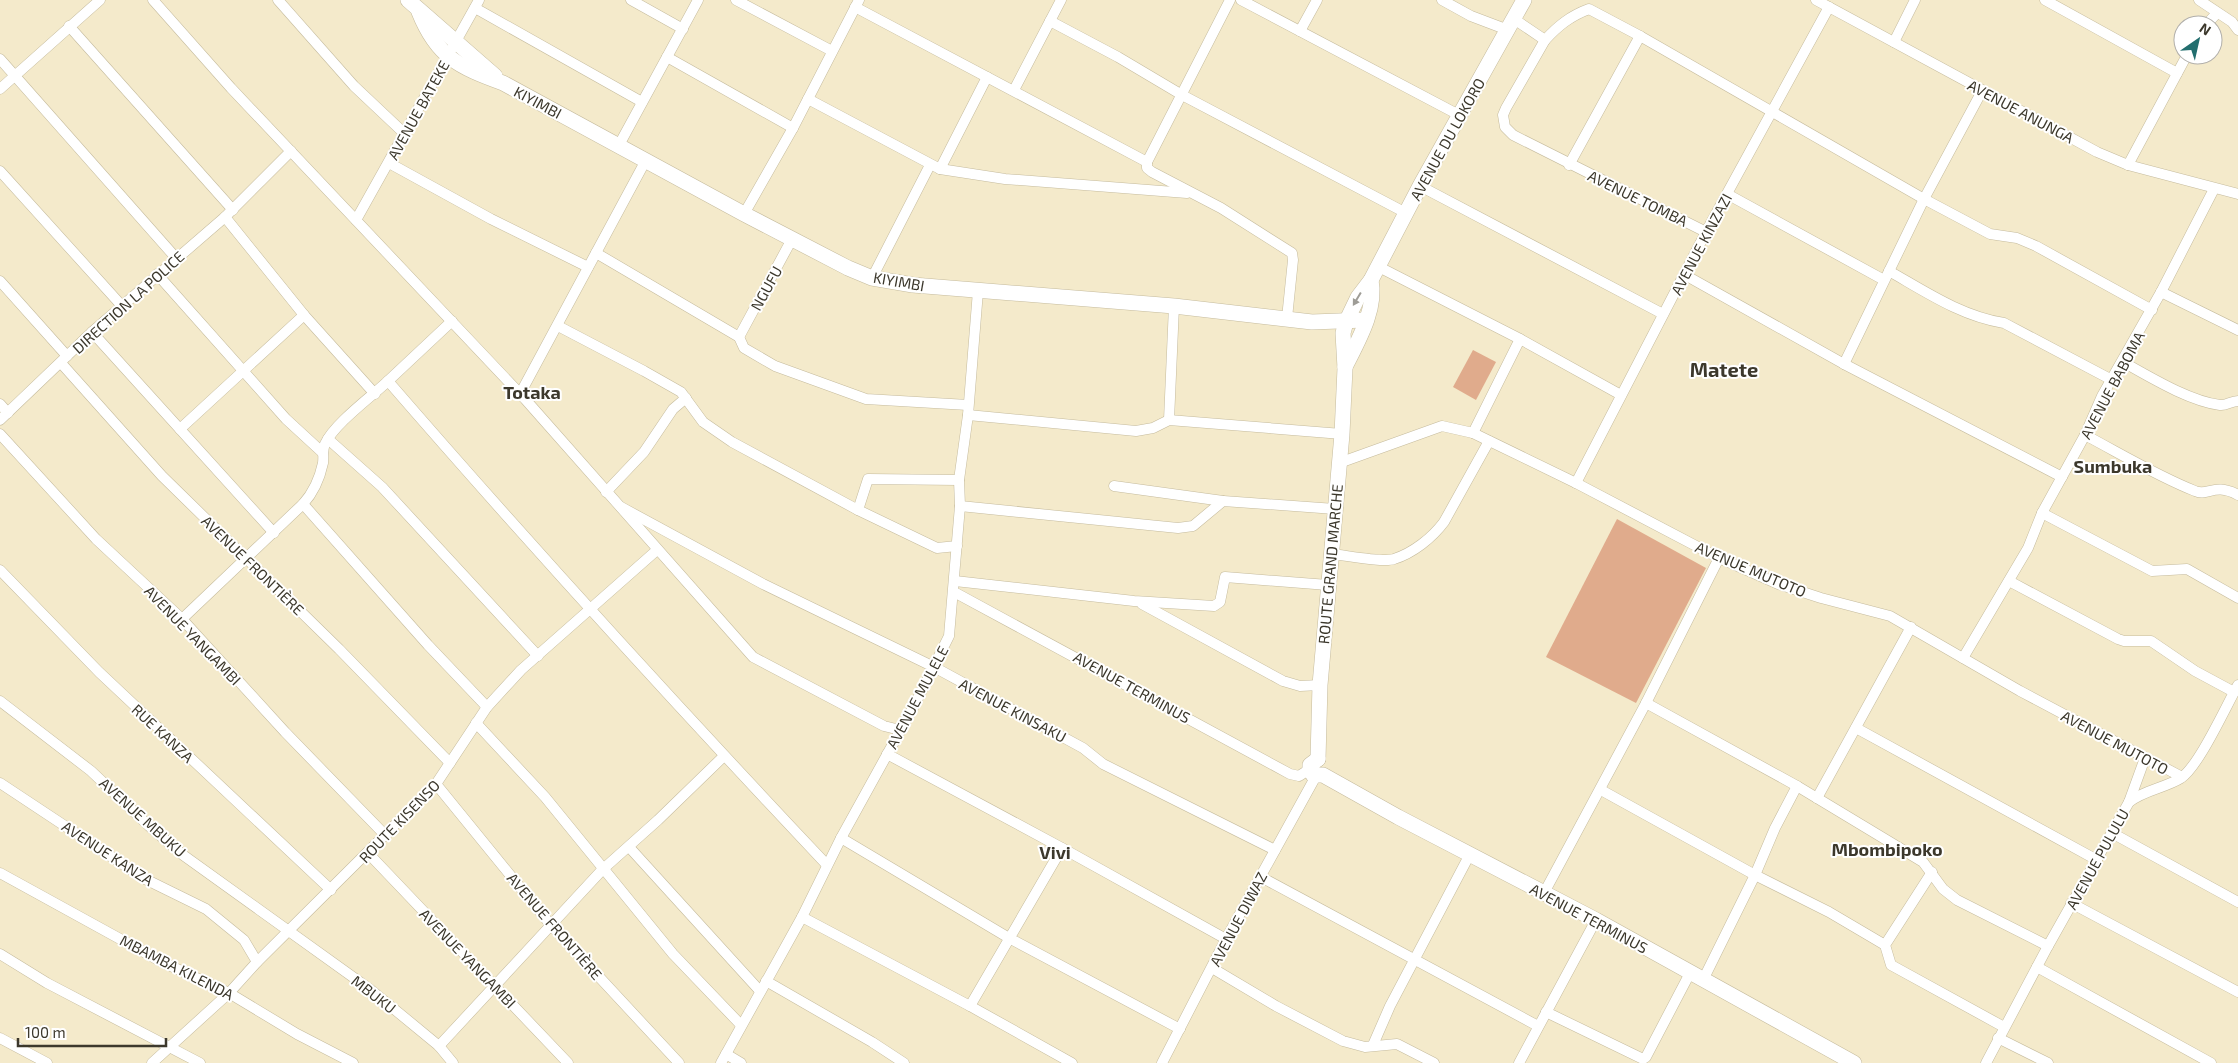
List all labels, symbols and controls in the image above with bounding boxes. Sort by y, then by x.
north arrow [2173,15,2223,65]
text: N [2197,19,2214,39]
street label: AVENUE BATEKE [383,57,453,163]
street label: AVENUE DU LOKORO [1406,75,1488,203]
street label: AVENUE ANUNGA [1965,75,2078,147]
street label: KIYIMBI [511,82,565,122]
street label: AVENUE TOMBA [1585,166,1691,230]
street label: AVENUE KINZAZI [1667,190,1735,298]
street label: DIRECTION LA POLICE [68,247,188,357]
street label: NGUFU [746,263,786,313]
street label: KIYIMBI [872,268,926,294]
one-way arrow [1352,293,1361,306]
street label: AVENUE BABOMA [2076,328,2148,442]
district label: Matete [1690,357,1758,381]
district label: Totaka [503,381,561,403]
district label: Sumbuka [2074,455,2152,477]
street label: ROUTE GRAND MARCHE [1314,483,1346,645]
street label: AVENUE FRONTIÈRE [198,512,308,618]
street label: AVENUE MUTOTO [1693,538,1809,600]
street label: AVENUE YANGAMBI [141,582,245,688]
street label: AVENUE MULELE [882,642,952,752]
street label: AVENUE TERMINUS [1070,647,1194,727]
street label: AVENUE KINSAKU [956,674,1070,746]
street label: RUE KANZA [128,700,198,766]
street label: AVENUE MUTOTO [2058,706,2172,778]
street label: AVENUE MBUKU [96,774,190,860]
street label: ROUTE KISENSO [355,776,443,866]
street label: AVENUE PULULU [2062,805,2132,913]
street label: AVENUE KANZA [59,817,158,890]
district label: Mbombipoko [1831,838,1943,860]
district label: Vivi [1039,841,1071,863]
street label: AVENUE FRONTIÈRE [504,869,606,983]
street label: AVENUE DIWAZ [1206,869,1270,969]
street label: AVENUE TERMINUS [1527,879,1651,957]
street label: AVENUE YANGAMBI [416,905,520,1011]
street label: MBAMBA KILENDA [117,931,237,1004]
street label: MBUKU [348,971,400,1017]
scale bar [18,1016,165,1048]
text: 100 m [25,1023,66,1041]

